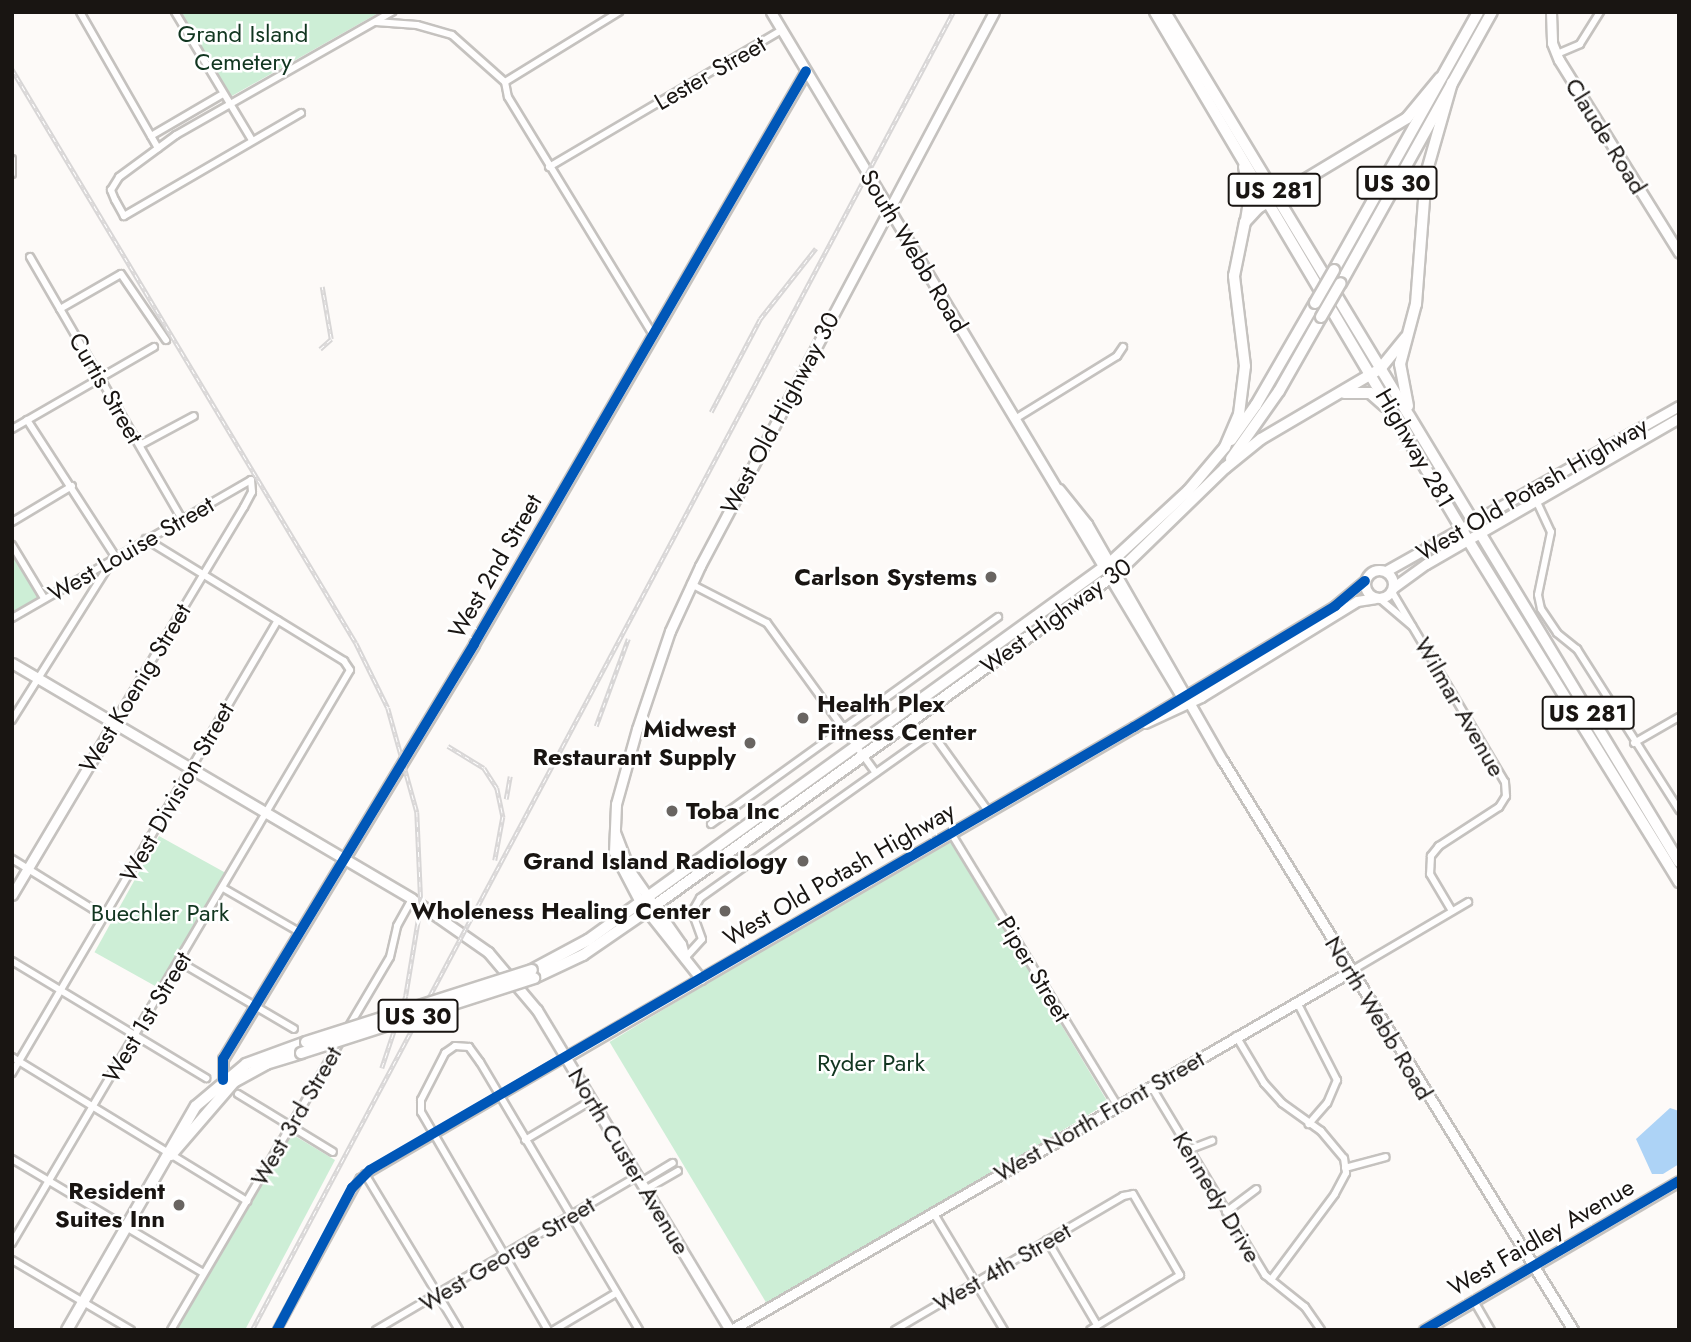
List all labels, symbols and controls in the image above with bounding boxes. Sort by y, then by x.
park label: Grand Island Cemetery [178,20,308,76]
street label: Lester Street [649,30,771,116]
street label: Claude Road [1559,73,1653,199]
street label: South Webb Road [854,164,974,338]
road number: US 30 [1355,164,1439,202]
road number: US 281 [1227,170,1321,210]
street label: West Old Highway 30 [715,307,845,519]
street label: Curtis Street [63,327,149,449]
street label: Highway 281 [1369,383,1461,513]
street label: West Old Potash Highway [1411,411,1653,567]
street label: West 2nd Street [442,489,548,643]
street label: West Louise Street [43,490,219,608]
street label: West Highway 30 [975,552,1137,680]
place label: Carlson Systems [794,563,977,591]
marker: Carlson Systems [983,569,999,585]
street label: West Koenig Street [73,598,197,778]
street label: Wilmar Avenue [1409,632,1511,782]
place label: Health Plex Fitness Center [817,690,977,746]
road number: US 281 [1541,694,1635,733]
street label: West Division Street [114,697,240,887]
marker: Health Plex Fitness Center [795,710,811,726]
place label: Midwest Restaurant Supply [533,715,736,771]
marker: Midwest Restaurant Supply [742,735,758,751]
street label: West Old Potash Highway [718,796,960,952]
place label: Toba Inc [686,797,780,825]
marker: Toba Inc [664,803,680,819]
place label: Grand Island Radiology [523,847,787,875]
marker: Grand Island Radiology [793,851,813,871]
place label: Wholeness Healing Center [411,897,711,925]
park label: Buechler Park [91,899,229,927]
marker: Wholeness Healing Center [717,903,733,919]
street label: Piper Street [991,911,1077,1027]
street label: North Webb Road [1319,931,1439,1105]
street label: West 1st Street [97,946,197,1088]
road number: US 30 [376,996,460,1036]
street label: West 3rd Street [244,1041,348,1191]
street label: West North Front Street [989,1044,1209,1188]
park label: Ryder Park [817,1049,925,1077]
street label: North Custer Avenue [562,1063,696,1259]
street label: Kennedy Drive [1167,1126,1267,1268]
street label: West Faidley Avenue [1443,1172,1639,1302]
place label: Resident Suites Inn [55,1177,165,1233]
street label: West George Street [414,1190,600,1318]
marker: Resident Suites Inn [171,1197,187,1213]
street label: West 4th Street [928,1216,1076,1318]

